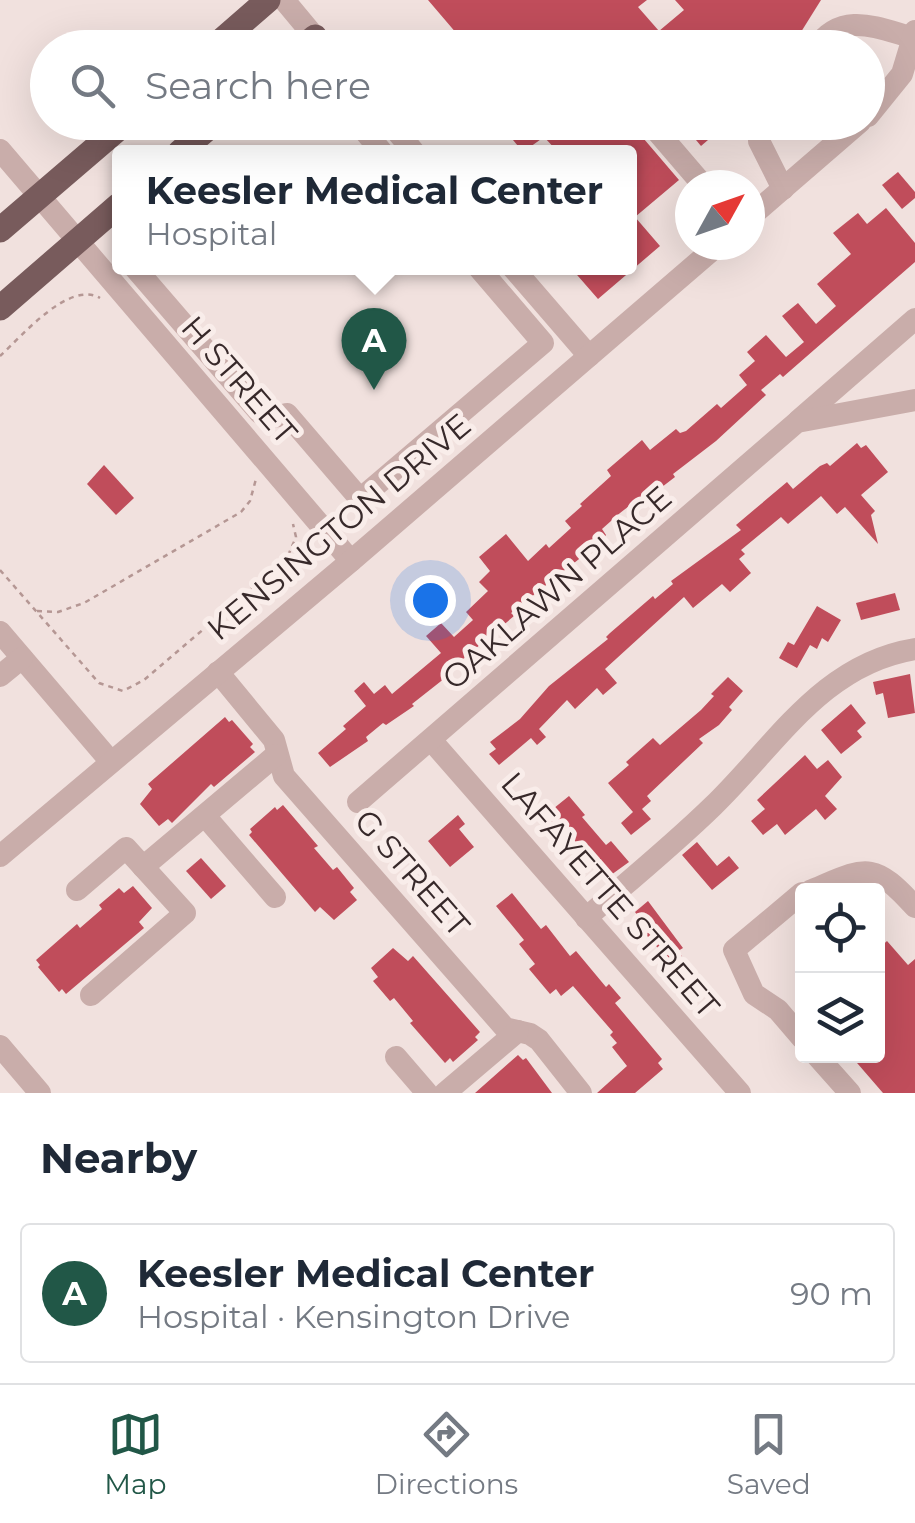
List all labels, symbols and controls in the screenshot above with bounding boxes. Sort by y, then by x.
search box [30,30,885,140]
icon: search [65,58,120,113]
text: Search here [145,62,371,109]
popup [112,145,637,275]
text: Keesler Medical Center [146,167,603,214]
north arrow [675,170,765,260]
text: Hospital [146,214,277,253]
street label: H STREET [173,308,306,452]
pin: A [342,308,406,390]
street label: KENSINGTON DRIVE [199,405,478,648]
street label: OAKLAWN PLACE [434,478,679,698]
your location [405,575,456,626]
street label: LAFAYETTE STREET [493,764,728,1026]
street label: G STREET [347,801,478,944]
map controls [795,883,885,1063]
button: locate [795,883,885,973]
button: layers [795,973,885,1063]
text: Nearby [40,1132,197,1184]
text: Keesler Medical Center [137,1250,594,1297]
text: A [62,1274,87,1313]
text: 90 m [790,1274,873,1313]
text: Hospital · Kensington Drive [137,1297,570,1336]
tab: Map [104,1407,166,1501]
tab: Directions [375,1407,518,1501]
tab: Saved [727,1407,811,1501]

